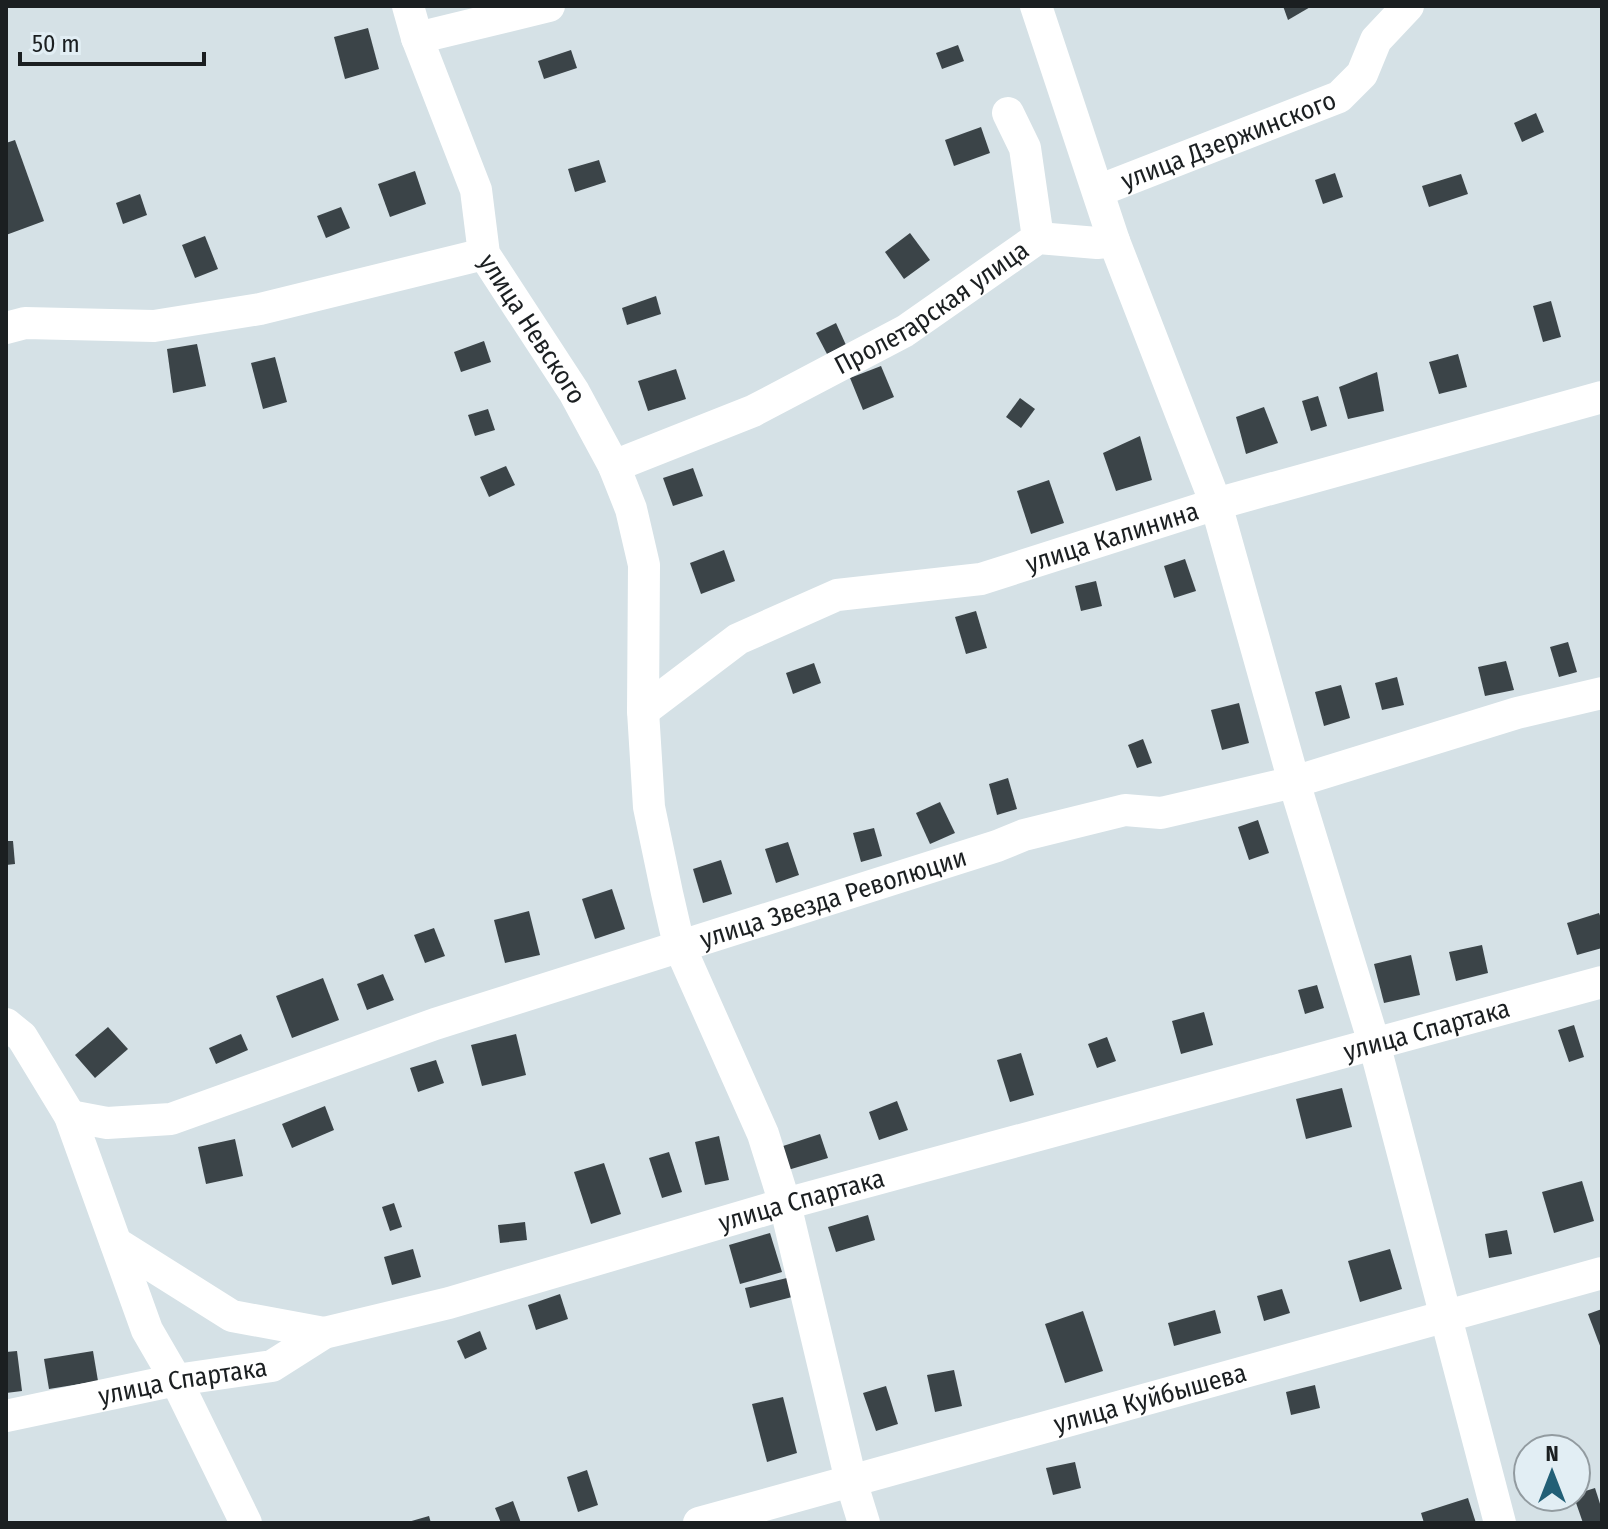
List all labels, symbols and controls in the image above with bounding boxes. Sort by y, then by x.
scale bar [20,16,204,66]
text: 50 m [32,30,80,58]
street label: улица Дзержинского [1117,84,1340,196]
street label: Пролетарская улица [829,234,1034,381]
street label: улица Невского [473,248,593,409]
street label: улица Калинина [1022,495,1202,579]
street label: улица Звезда Революции [696,841,970,955]
street label: улица Спартака [1340,992,1513,1067]
street label: улица Спартака [715,1162,888,1238]
street label: улица Спартака [95,1351,269,1412]
street label: улица Куйбышева [1050,1357,1250,1440]
north arrow [1512,1433,1592,1513]
text: N [1545,1440,1559,1467]

